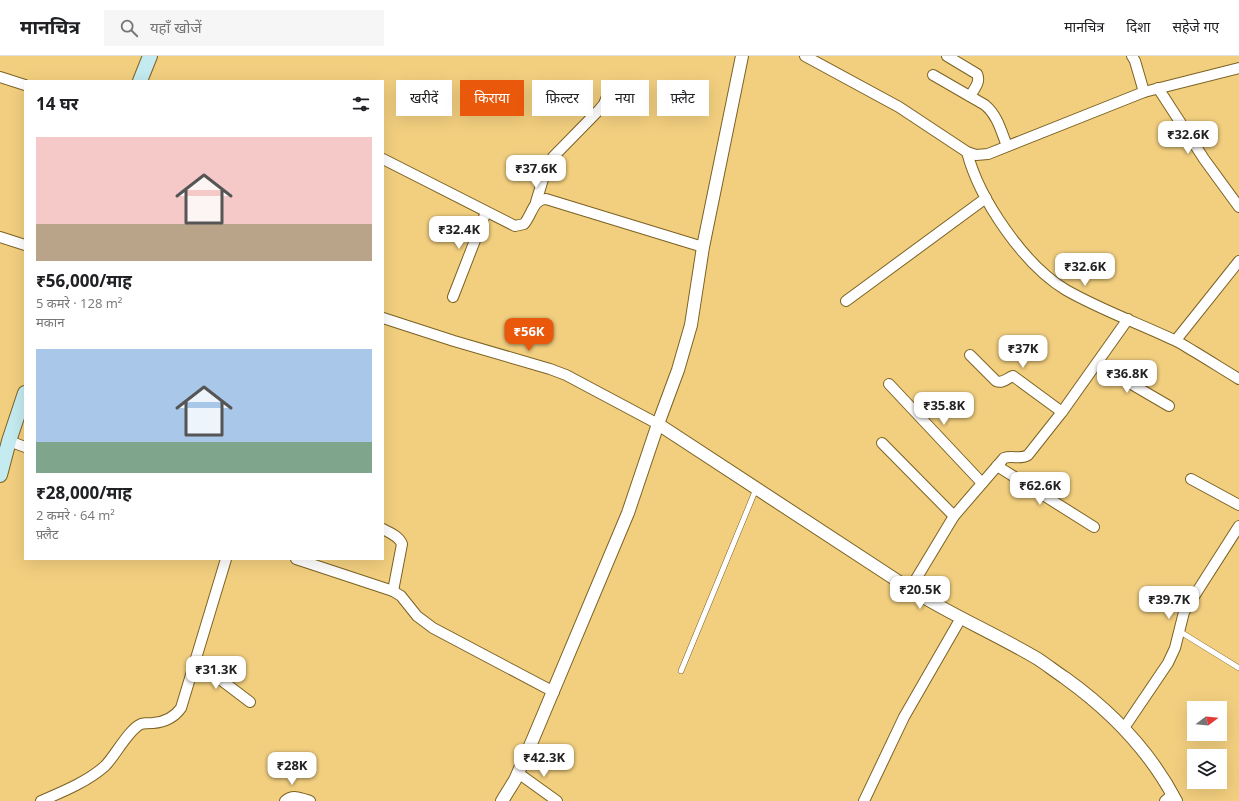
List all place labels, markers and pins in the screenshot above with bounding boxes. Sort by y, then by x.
pin: ₹32.6K [1155,121,1221,155]
pin: ₹37.6K [503,155,569,189]
pin: ₹32.4K [426,216,492,250]
pin: ₹32.6K [1052,253,1118,287]
pin: ₹56K [505,318,553,352]
pin: ₹37K [999,335,1047,369]
pin: ₹36.8K [1094,360,1160,394]
pin: ₹35.8K [911,392,977,426]
pin: ₹62.6K [1007,472,1073,506]
pin: ₹20.5K [887,576,953,610]
pin: ₹39.7K [1136,586,1202,620]
pin: ₹31.3K [183,656,249,690]
pin: ₹42.3K [511,744,577,778]
pin: ₹28K [268,752,316,786]

